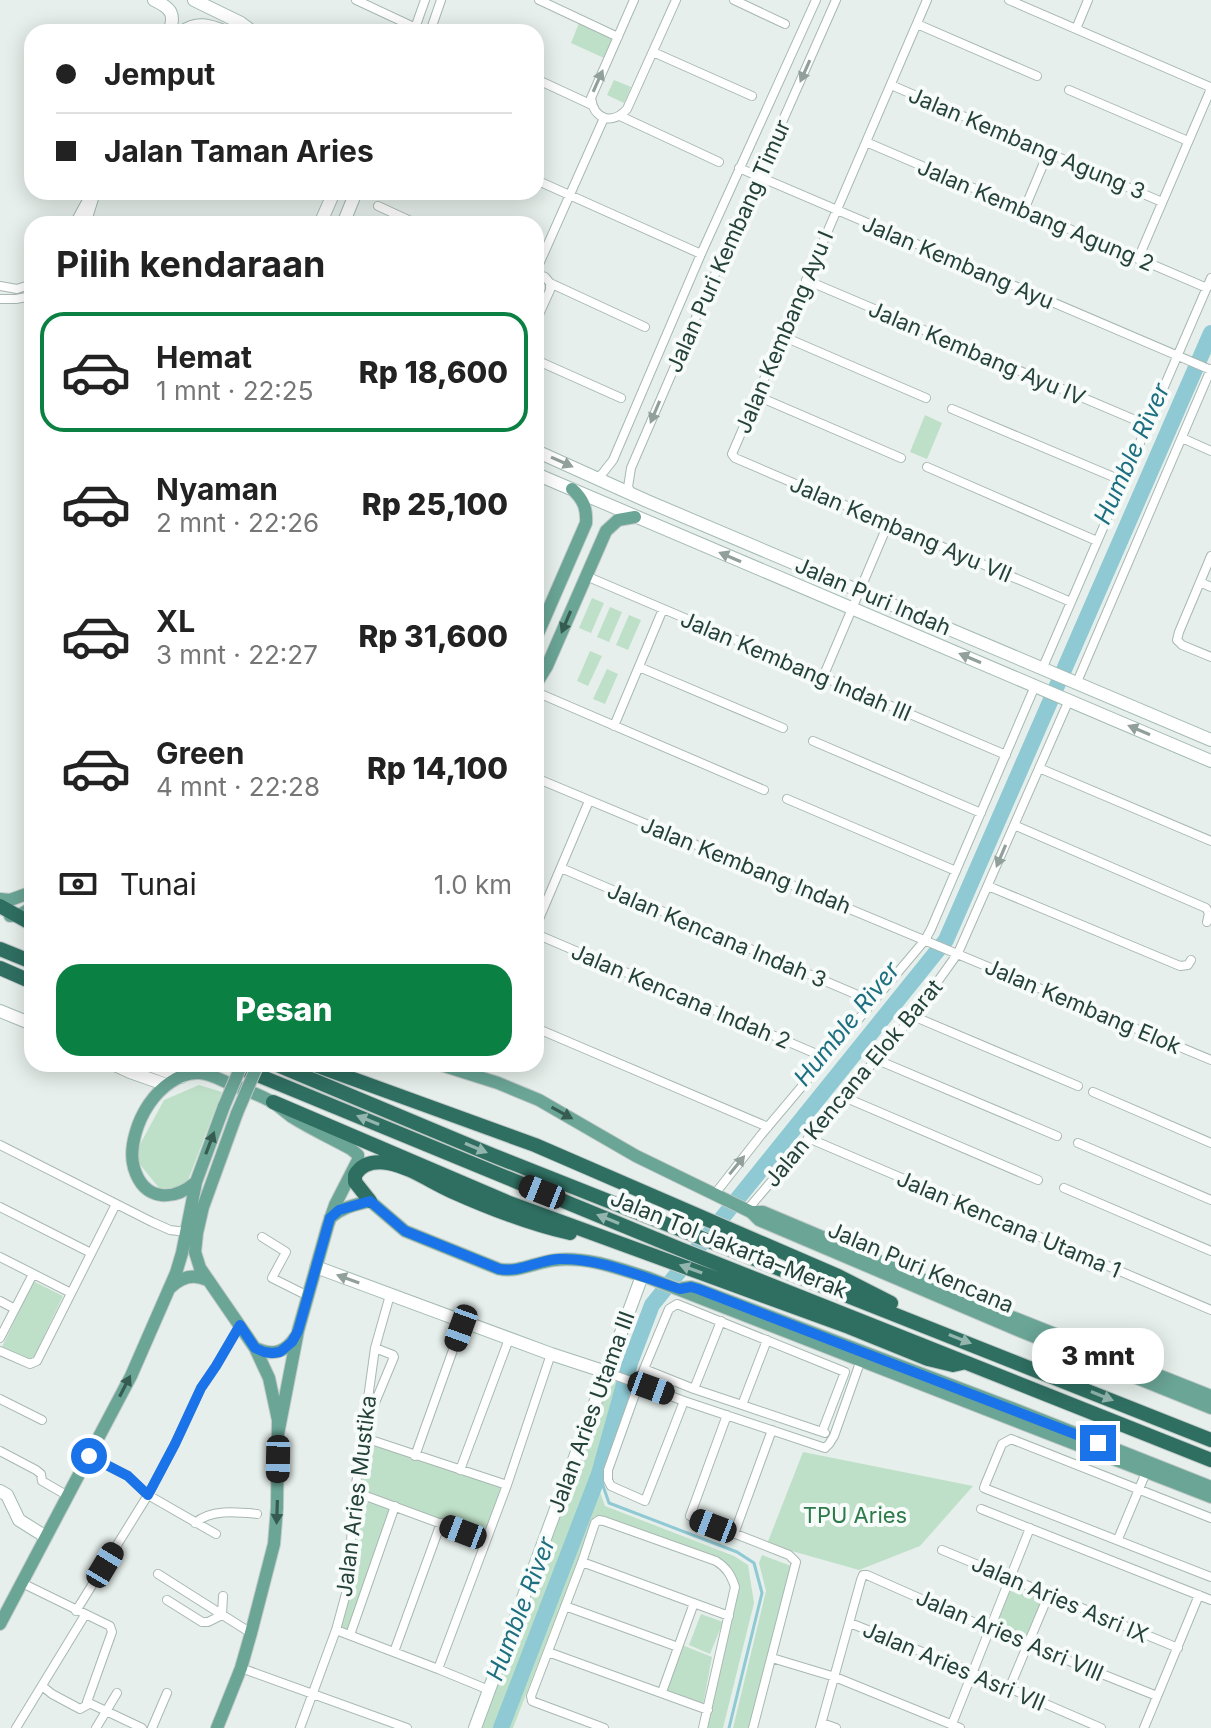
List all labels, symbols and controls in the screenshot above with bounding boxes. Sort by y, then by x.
text: Jemput [104,56,215,92]
one-way arrow [798,60,811,83]
one-way arrow [592,69,605,92]
street label: Jalan Kembang Agung 3 [905,81,1149,205]
street label: Jalan Puri Kembang Timur [660,116,796,376]
text: Jalan Taman Aries [104,133,374,169]
street label: Jalan Kembang Agung 2 [914,153,1158,277]
street label: Jalan Kembang Ayu [858,210,1058,314]
street label: Jalan Kembang Ayu I [730,227,838,437]
text: Pilih kendaraan [56,242,325,286]
street label: Jalan Kembang Ayu IV [865,296,1089,410]
icon: car [60,336,132,408]
text: Hemat [156,339,252,375]
text: Rp 18,600 [359,354,508,390]
text: 1 mnt · 22:25 [156,375,314,406]
water label: Humble River [1088,378,1176,529]
one-way arrow [649,400,662,424]
one-way arrow [550,456,574,469]
icon: car [60,468,132,540]
street label: Jalan Kembang Ayu VII [786,470,1016,588]
text: Nyaman [156,471,278,507]
text: Rp 25,100 [362,486,508,522]
text: 2 mnt · 22:26 [156,507,319,538]
one-way arrow [718,550,742,563]
street label: Jalan Puri Indah [791,551,955,641]
icon: car [60,600,132,672]
text: XL [156,603,195,639]
street label: Jalan Kembang Indah III [677,606,915,726]
one-way arrow [559,610,572,633]
text: Rp 31,600 [358,618,508,654]
text: 3 mnt · 22:27 [156,639,318,670]
one-way arrow [958,651,981,664]
one-way arrow [1127,723,1151,736]
icon: car [60,732,132,804]
text: Green [156,735,244,771]
text: Rp 14,100 [367,750,508,786]
text: 4 mnt · 22:28 [156,771,320,802]
street label: Jalan Kembang Indah [637,811,855,919]
one-way arrow [994,844,1007,868]
icon: cash [56,862,100,906]
text: Tunai [120,866,197,902]
text: 1.0 km [434,869,512,900]
street label: Jalan Kencana Indah 3 [603,877,831,993]
street label: Jalan Kencana Indah 2 [568,938,794,1054]
street label: Jalan Kembang Elok [981,953,1185,1059]
water label: Humble River [788,955,906,1092]
button: Pesan [56,964,512,1056]
street label: Jalan Kencana Elok Barat [759,974,947,1192]
one-way arrow [551,1106,573,1120]
one-way arrow [356,1114,380,1127]
one-way arrow [204,1131,217,1155]
one-way arrow [464,1142,488,1155]
one-way arrow [728,1155,745,1175]
street label: Jalan Kencana Utama 1 [893,1165,1125,1283]
car [515,1172,569,1212]
street label: Jalan Tol Jakarta–Merak [607,1185,851,1303]
one-way arrow [596,1212,620,1225]
street label: Jalan Puri Kencana [824,1216,1018,1318]
one-way arrow [679,1263,703,1275]
one-way arrow [336,1272,360,1285]
car [442,1301,480,1355]
street label: Jalan Aries Utama III [542,1307,640,1517]
callout: 3 mnt [1032,1327,1164,1383]
one-way arrow [948,1333,972,1346]
text: 3 mnt [1061,1340,1135,1371]
car [624,1369,678,1407]
one-way arrow [119,1375,132,1398]
one-way arrow [1090,1390,1114,1403]
street label: Jalan Aries Mustika [331,1394,381,1598]
route end [1080,1425,1116,1461]
car [266,1435,290,1483]
route start [71,1438,107,1474]
one-way arrow [271,1500,284,1525]
park label: TPU Aries [803,1502,907,1528]
car [686,1506,740,1546]
car [436,1512,490,1552]
water label: Humble River [480,1532,562,1685]
car [82,1538,128,1592]
street label: Jalan Aries Asri IX [968,1550,1152,1648]
street label: Jalan Aries Asri VIII [912,1584,1108,1686]
street label: Jalan Aries Asri VII [859,1616,1049,1716]

